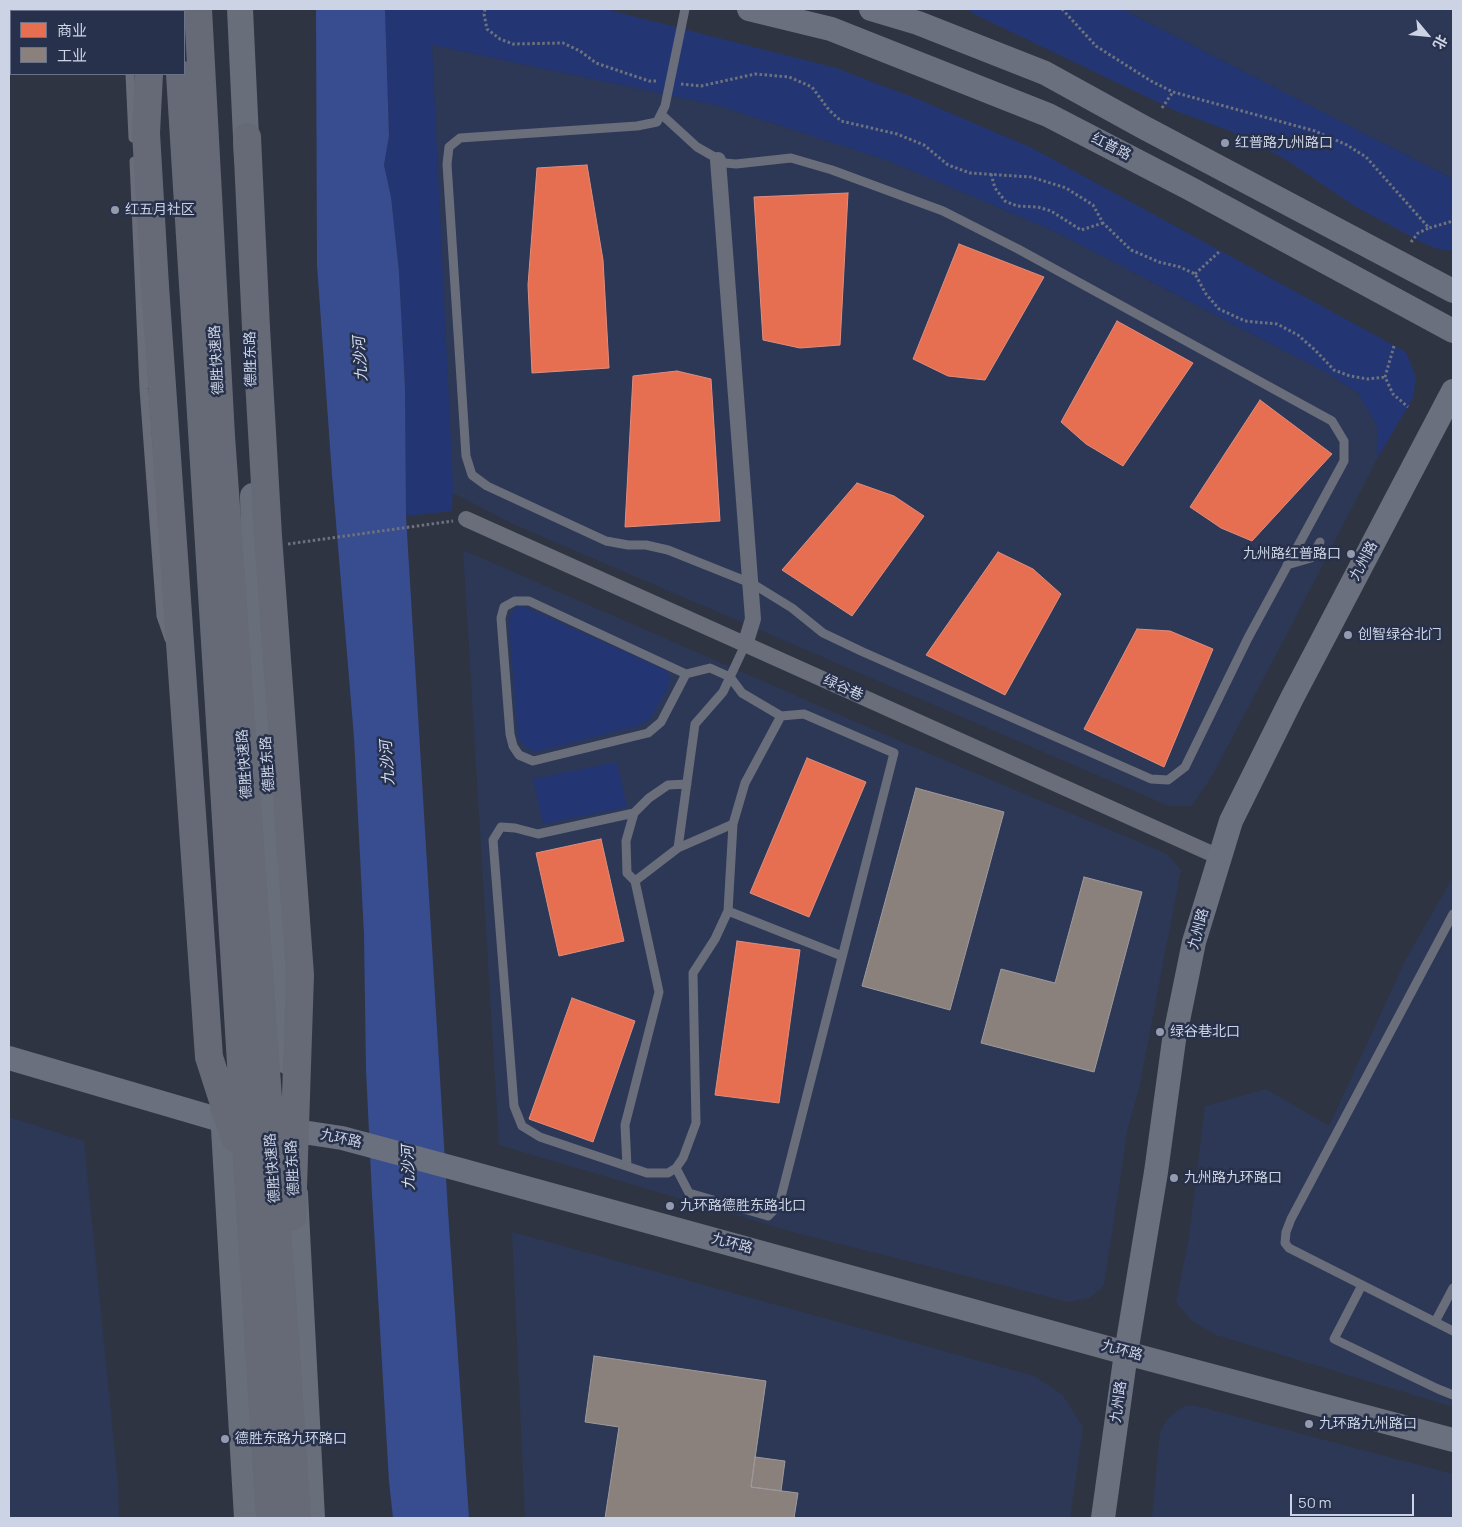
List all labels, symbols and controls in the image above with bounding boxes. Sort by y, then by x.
legend [10,10,185,75]
north arrow [1402,10,1452,60]
text: 商业 [57,20,87,41]
text: 北 [1429,32,1452,53]
text: 工业 [57,45,87,66]
street label: 红普路 [1088,130,1134,164]
place label: 红普路九州路口 [1235,135,1333,151]
marker: 红普路九州路口 [1219,137,1231,149]
place label: 红五月社区 [125,202,195,218]
marker: 红五月社区 [109,204,121,216]
street label: 德胜快速路 [207,325,227,395]
street label: 德胜东路 [242,331,260,387]
water label: 九沙河 [350,336,372,382]
street label: 九州路 [1347,539,1381,583]
place label: 九州路红普路口 [1243,546,1341,562]
marker: 九州路红普路口 [1345,548,1357,560]
place label: 创智绿谷北门 [1358,627,1442,643]
marker: 创智绿谷北门 [1342,629,1354,641]
street label: 绿谷巷 [820,672,866,704]
street label: 德胜快速路 [234,728,256,800]
street label: 德胜东路 [258,735,278,793]
water label: 九沙河 [377,740,399,786]
street label: 九州路 [1185,907,1213,951]
place label: 绿谷巷北口 [1170,1024,1240,1040]
marker: 绿谷巷北口 [1154,1026,1166,1038]
street label: 九环路 [319,1126,363,1152]
street label: 德胜快速路 [262,1132,284,1204]
street label: 德胜东路 [283,1140,303,1196]
water label: 九沙河 [399,1145,419,1191]
place label: 九州路九环路口 [1184,1170,1282,1186]
marker: 九州路九环路口 [1168,1172,1180,1184]
place label: 九环路德胜东路北口 [680,1198,806,1214]
marker: 九环路德胜东路北口 [664,1200,676,1212]
street label: 九环路 [710,1230,754,1258]
street label: 九环路 [1100,1337,1144,1365]
street label: 九州路 [1108,1380,1130,1424]
place label: 九环路九州路口 [1319,1416,1417,1432]
marker: 九环路九州路口 [1303,1418,1315,1430]
place label: 德胜东路九环路口 [235,1431,347,1447]
marker: 德胜东路九环路口 [219,1433,231,1445]
scale bar [1292,1484,1416,1516]
text: 50 m [1298,1492,1332,1513]

